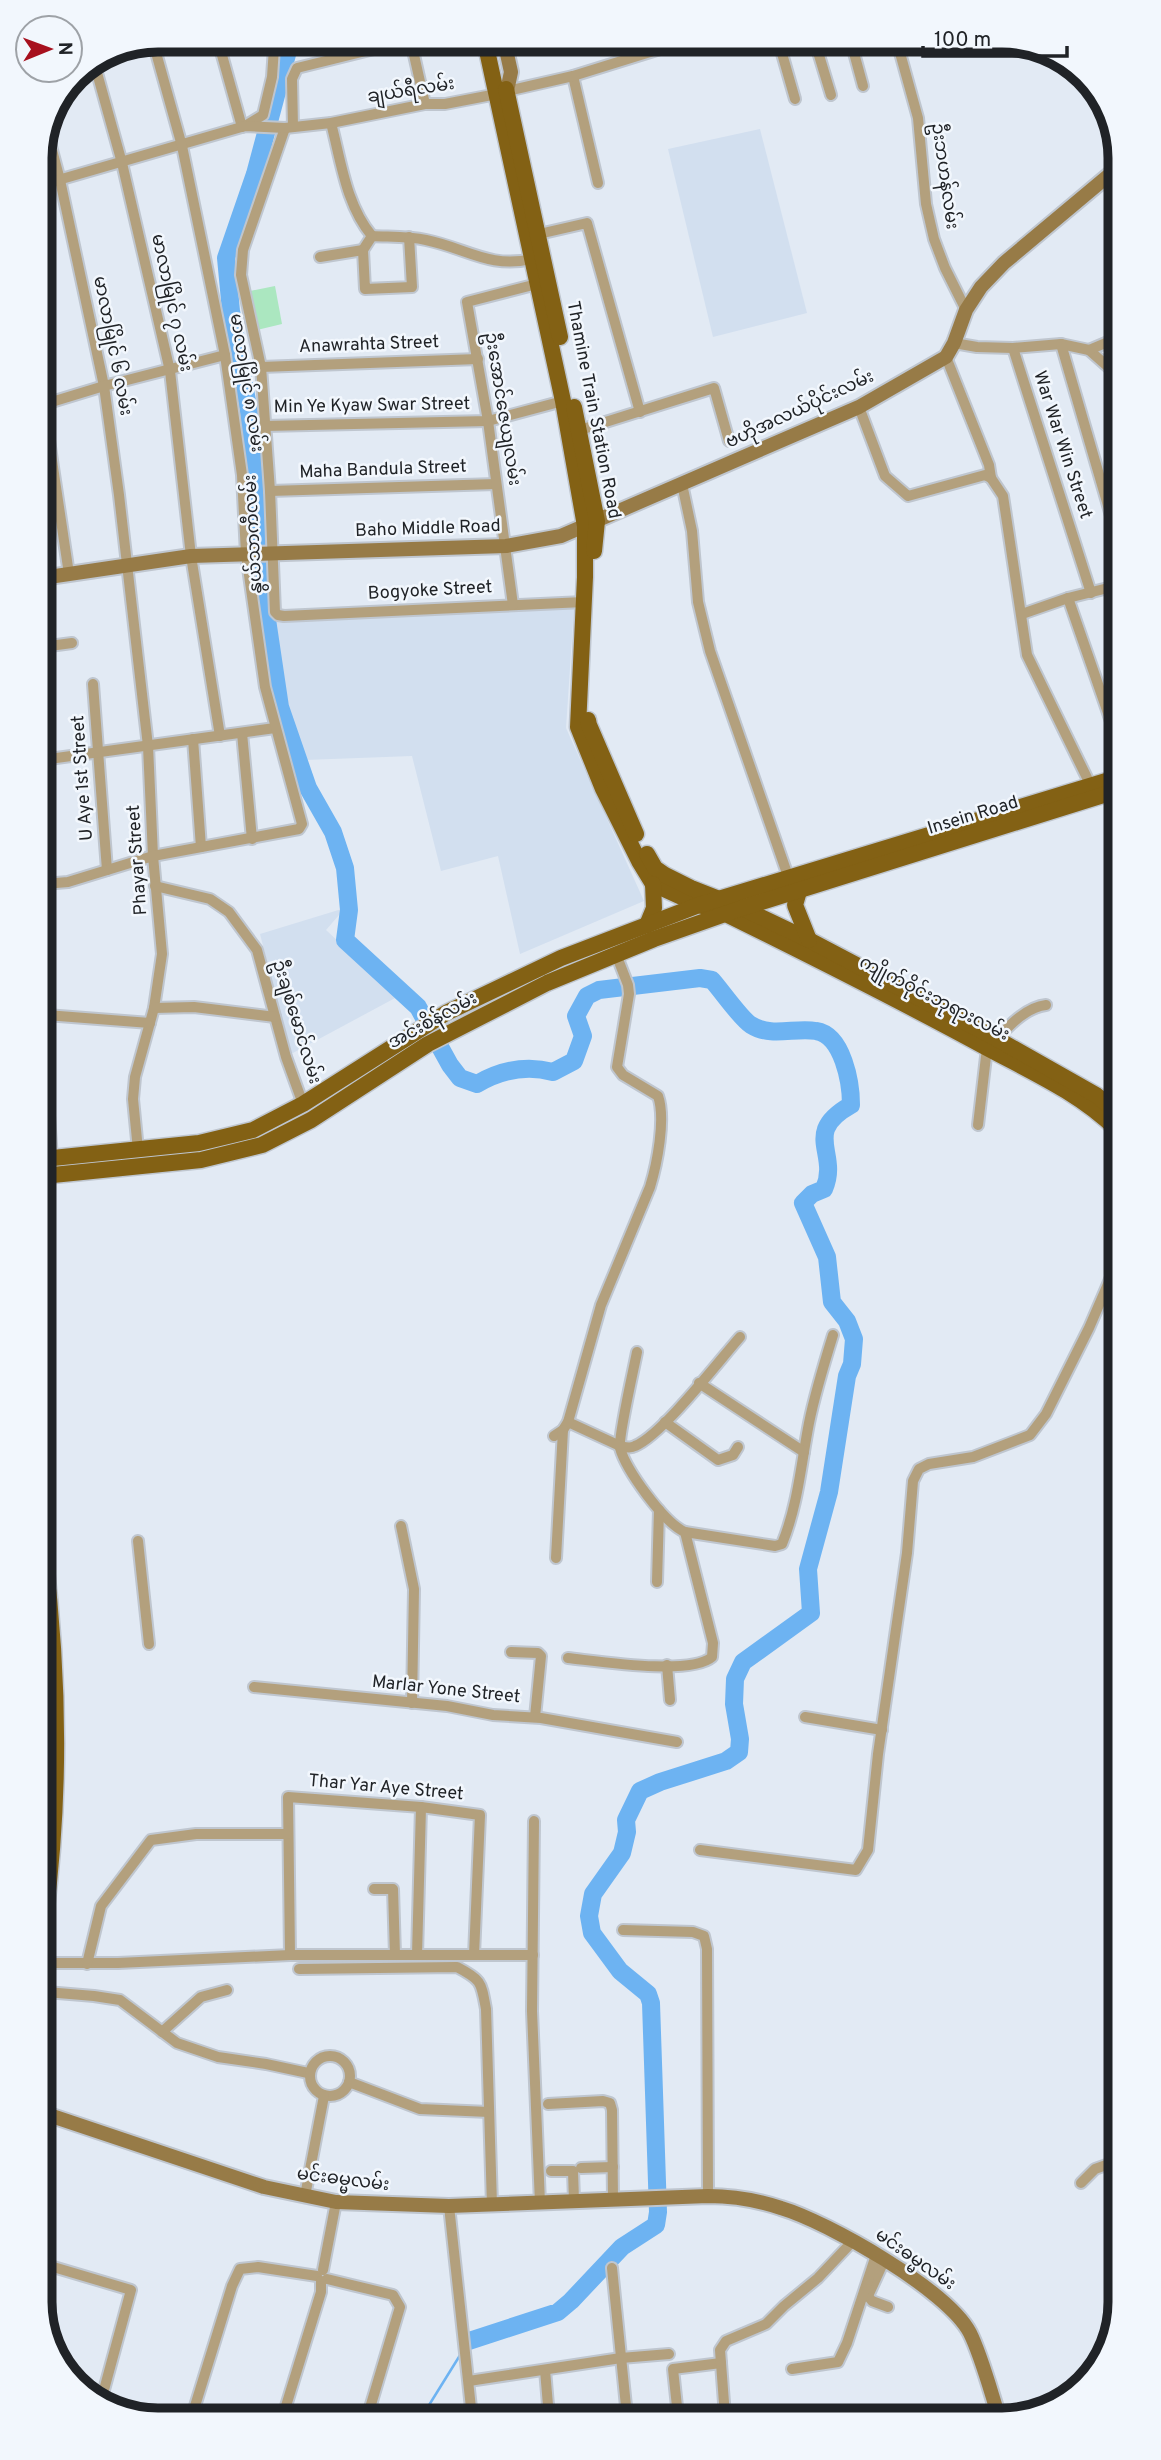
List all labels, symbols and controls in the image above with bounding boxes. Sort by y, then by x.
north arrow [14,14,84,84]
scale bar [923,14,1066,58]
text: 100 m [934,27,991,54]
text: N [52,42,76,56]
street label: ချယ်ရီလမ်း [365,69,457,111]
street label: ဦးဘဟန်လမ်း [923,121,966,231]
street label: မာလာမြိုင် ၇ လမ်း [143,231,201,374]
street label: မာလာမြိုင် ၆ လမ်း [85,274,141,418]
street label: Thamine Train Station Road [561,299,625,521]
street label: မာလာမြိုင် ၈ လမ်း [222,311,272,454]
street label: ဦးအောင်ဇေယျလမ်း [477,330,528,488]
street label: Anawrahta Street [298,331,440,359]
street label: ဗဟိုအလယ်ပိုင်းလမ်း [721,362,879,456]
street label: War War Win Street [1027,368,1097,522]
street label: Min Ye Kyaw Swar Street [274,393,470,419]
street label: Maha Bandula Street [299,456,467,484]
street label: နွယ်သာကီလမ်း [235,474,271,594]
street label: Baho Middle Road [355,515,501,543]
street label: Bogyoke Street [367,576,493,606]
street label: U Aye 1st Street [67,714,99,842]
street label: Insein Road [925,791,1021,841]
street label: Phayar Street [123,804,153,916]
street label: ကျိုက်ဝိုင်းဘုရားလမ်း [854,948,1015,1049]
street label: ဦးချစ်မောင်လမ်း [264,956,329,1088]
street label: အင်းစိန်လမ်း [383,984,482,1057]
street label: Marlar Yone Street [371,1671,521,1709]
street label: Thar Yar Aye Street [307,1770,465,1806]
street label: မင်းဓမ္မလမ်း [295,2160,391,2199]
street label: မင်းဓမ္မလမ်း [869,2221,961,2298]

